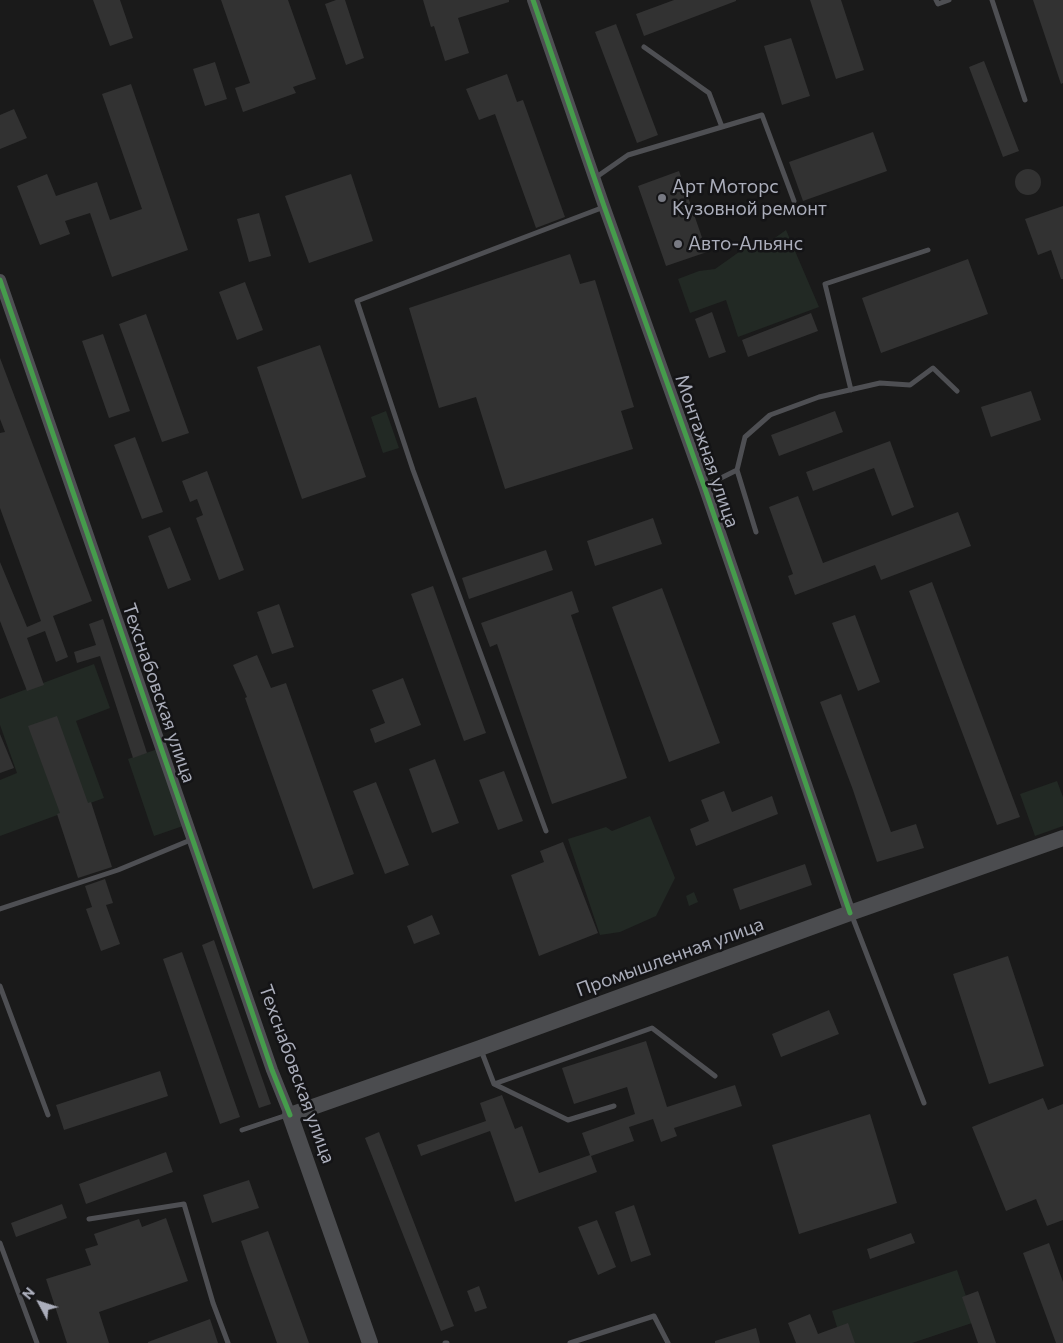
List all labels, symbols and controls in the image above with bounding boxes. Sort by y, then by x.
place label: Арт Моторс Кузовной ремонт [672,176,827,220]
marker: Арт Моторс Кузовной ремонт [656,192,668,204]
place label: Авто-Альянс [688,233,803,255]
marker: Авто-Альянс [672,238,684,250]
street label: Монтажная улица [670,371,744,531]
street label: Техснабовская улица [118,600,200,786]
street label: Промышленная улица [573,912,767,1002]
street label: Техснабовская улица [254,982,340,1166]
north arrow [15,1278,65,1328]
text: N [18,1284,38,1303]

